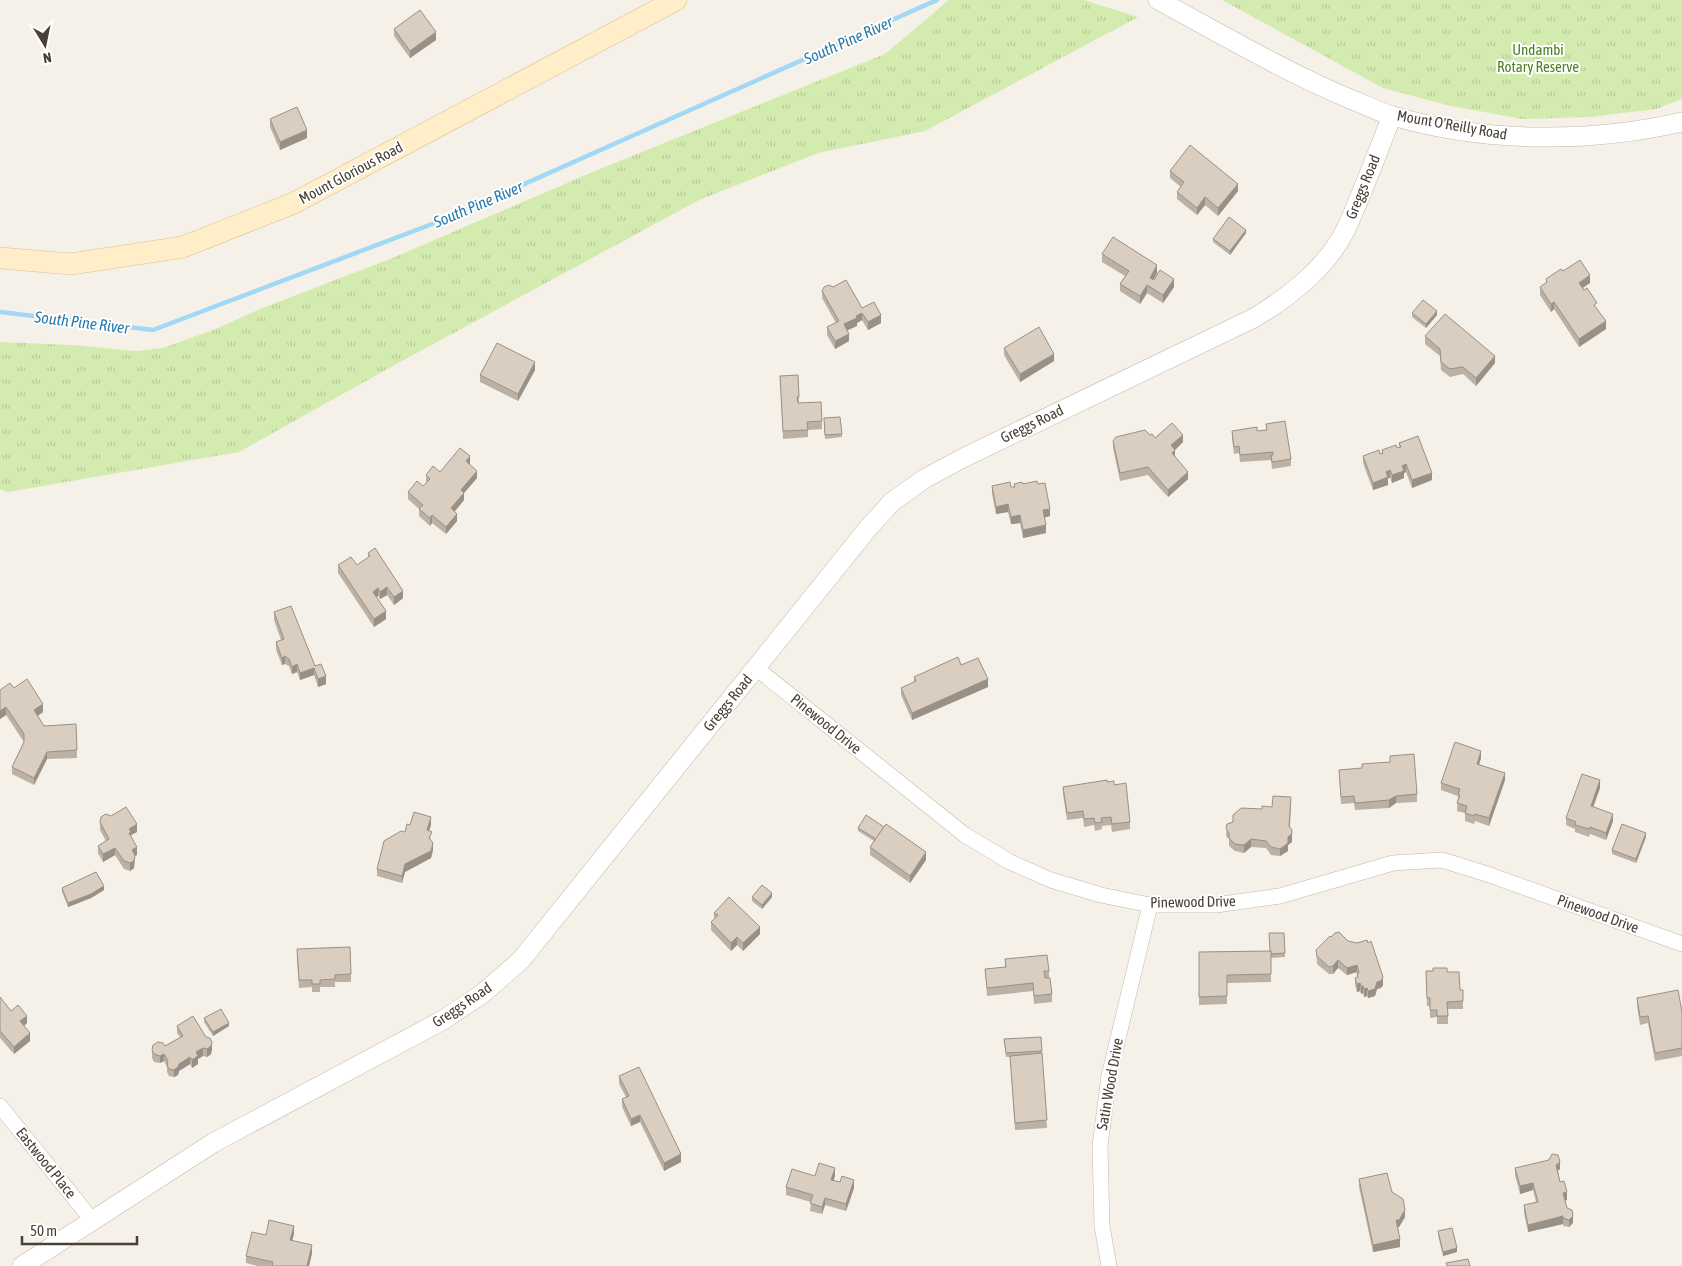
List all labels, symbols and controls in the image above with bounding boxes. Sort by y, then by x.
water label: South Pine River [800,12,896,68]
north arrow [20,20,70,70]
park label: Undambi Rotary Reserve [1497,41,1579,75]
text: N [42,49,53,66]
street label: Mount O'Reilly Road [1396,106,1509,143]
street label: Mount Glorious Road [296,138,406,207]
street label: Greggs Road [1342,152,1383,221]
water label: South Pine River [430,177,526,231]
water label: South Pine River [33,307,132,337]
street label: Greggs Road [998,401,1066,446]
street label: Greggs Road [700,671,756,734]
street label: Pinewood Drive [788,690,865,757]
street label: Pinewood Drive [1555,891,1641,936]
street label: Pinewood Drive [1150,892,1236,911]
street label: Greggs Road [429,979,495,1031]
street label: Satin Wood Drive [1093,1036,1126,1131]
street label: Eastwood Place [13,1124,80,1201]
scale bar [22,1214,138,1246]
text: 50 m [30,1222,57,1239]

